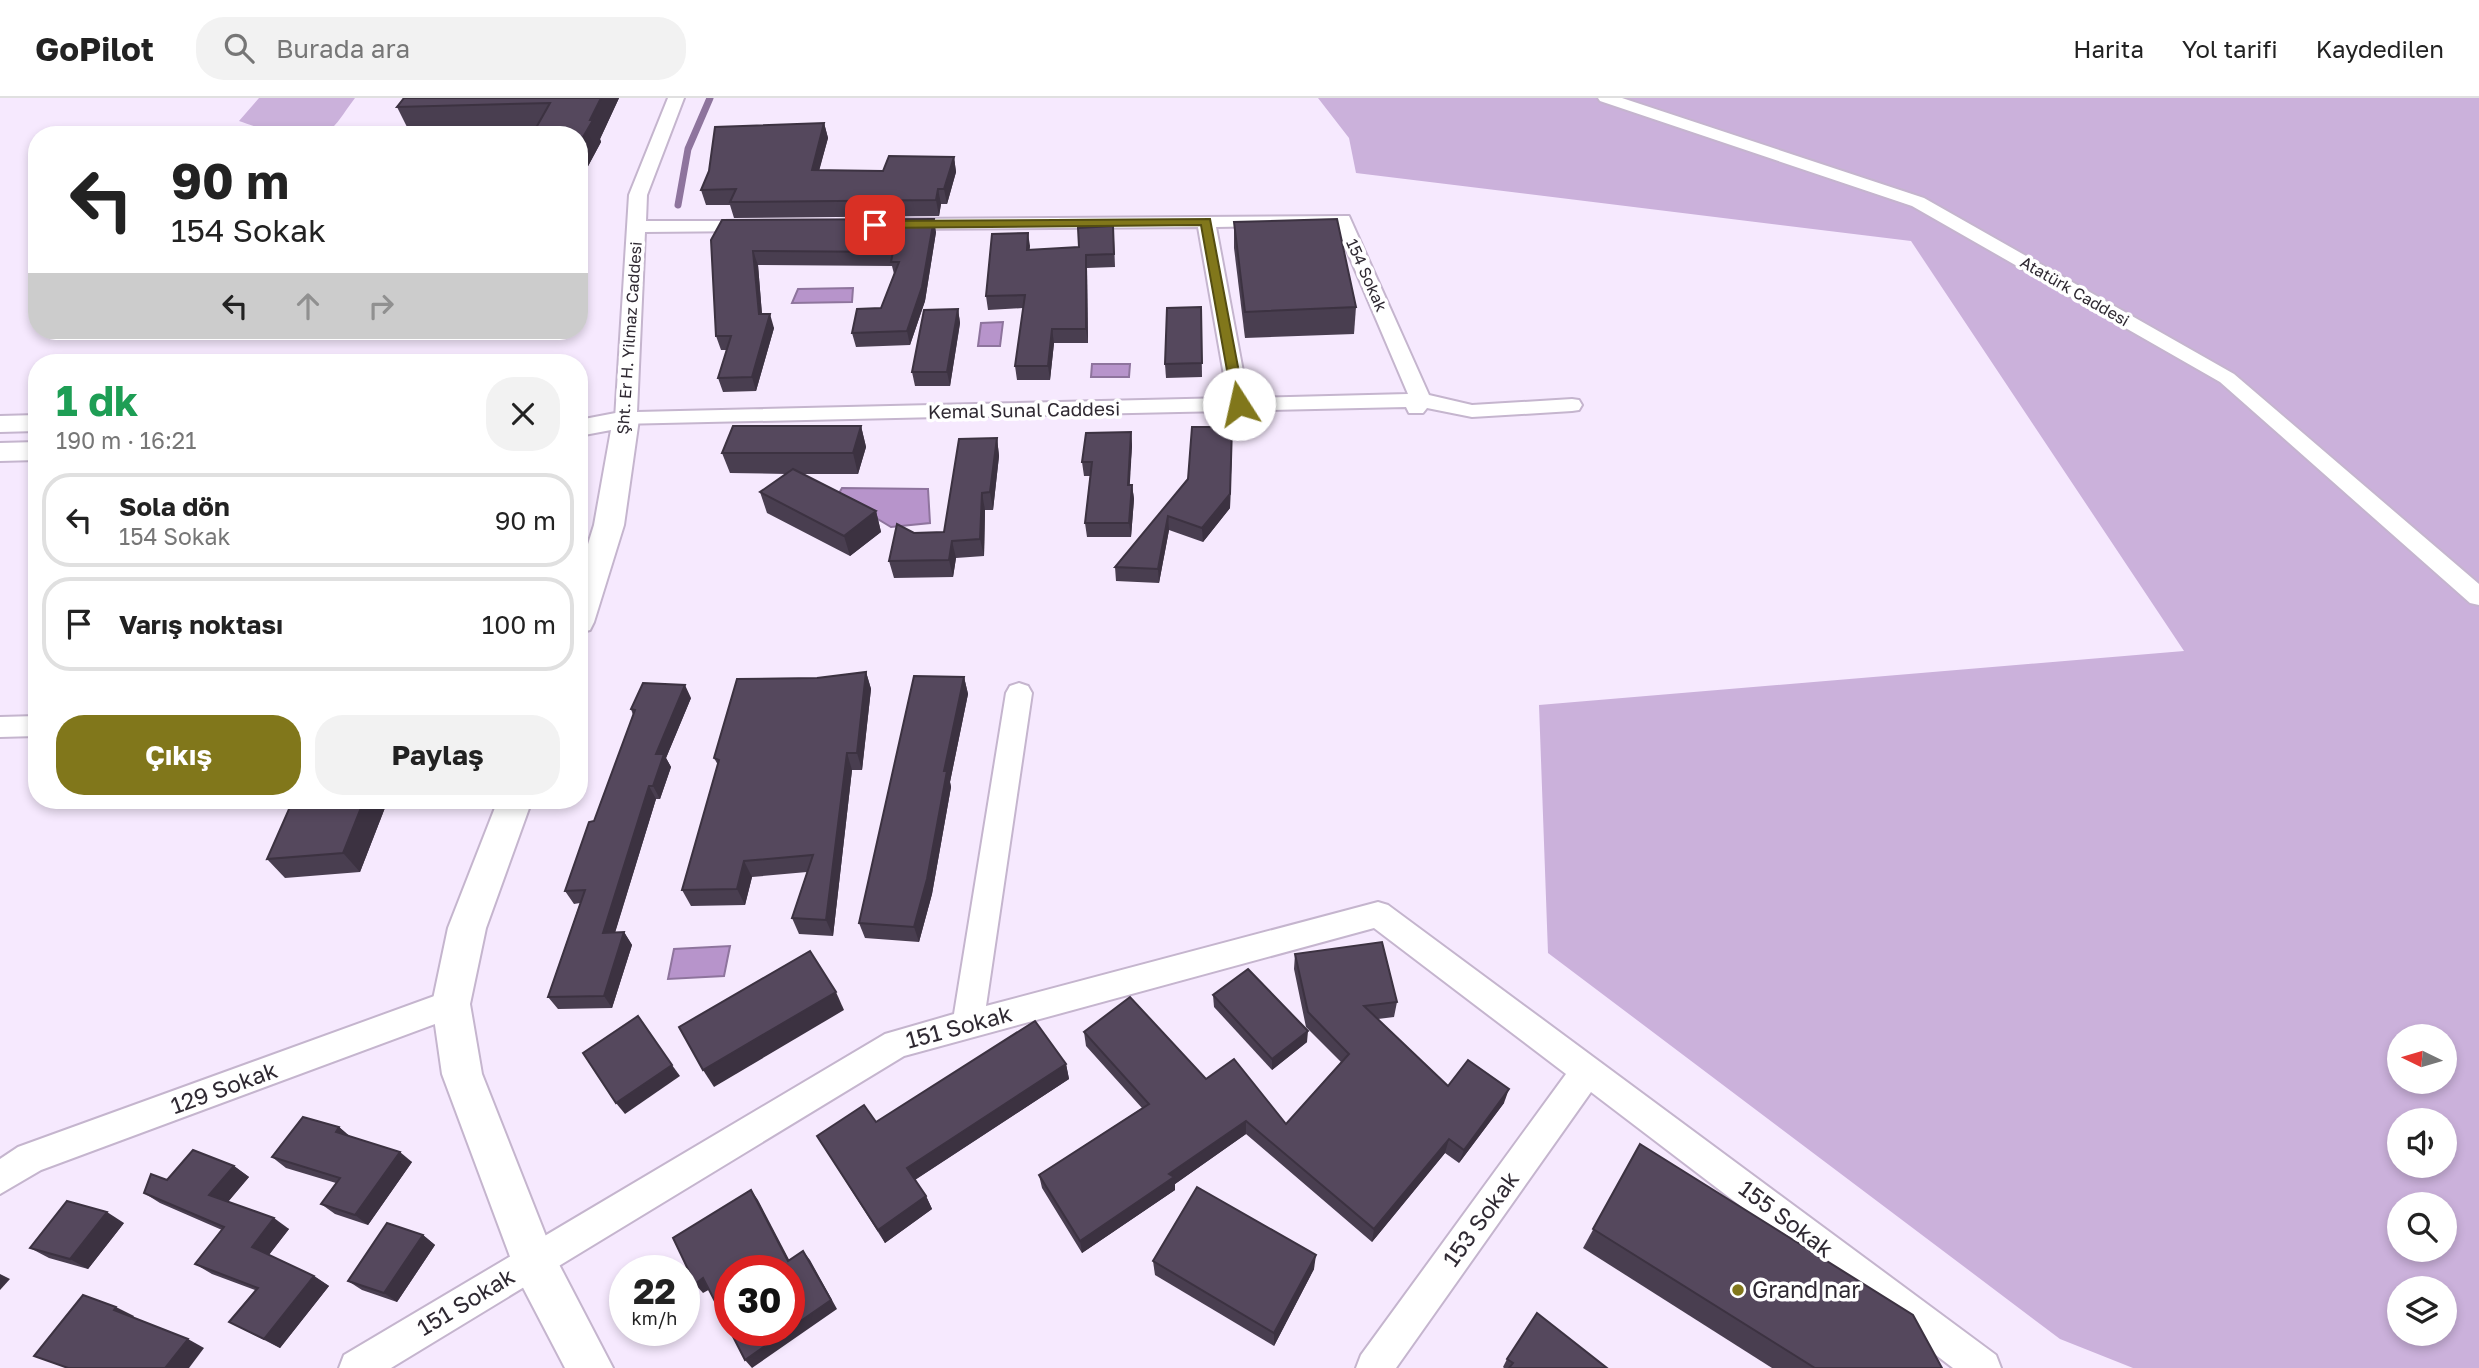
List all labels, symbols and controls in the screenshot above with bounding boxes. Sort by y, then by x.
search box [196,17,686,80]
text: GoPilot [35,29,154,68]
icon: search [220,29,258,67]
text: Burada ara [276,33,410,64]
text: Harita [2073,34,2144,63]
text: Yol tarifi [2182,34,2278,63]
text: Kaydedilen [2316,34,2444,63]
text: 90 m [171,151,289,210]
icon: left [56,154,147,245]
pin [845,195,905,255]
icon: arrive [856,206,894,244]
text: 154 Sokak [171,211,326,249]
street label: 154 Sokak [1342,235,1392,315]
street label: Şht. Er H. Yilmaz Caddesi [612,241,646,435]
street label: Atatürk Caddesi [2017,252,2133,330]
icon: left [216,287,254,325]
icon: ahead [289,287,327,325]
icon: right [362,287,400,325]
position arrow [1202,367,1276,441]
text: 1 dk [56,375,138,425]
button: close [486,377,560,451]
street label: Kemal Sunal Caddesi [928,396,1120,423]
text: 190 m · 16:21 [56,426,196,454]
text: Sola dön [119,491,230,522]
icon: left [60,501,98,539]
text: 90 m [495,505,556,536]
text: 154 Sokak [119,522,231,550]
icon: arrive [60,605,98,643]
text: Varış noktası [119,609,283,640]
text: 100 m [482,609,556,640]
button: Çıkış [56,715,301,795]
button: Paylaş [315,715,560,795]
street label: 151 Sokak [903,998,1015,1054]
north arrow [2387,1024,2457,1094]
map controls [2387,1024,2457,1346]
street label: 129 Sokak [167,1055,281,1119]
button: sound [2387,1108,2457,1178]
street label: 153 Sokak [1436,1165,1524,1272]
street label: 155 Sokak [1734,1174,1839,1263]
button: search [2387,1192,2457,1262]
speed limit sign: 30 [714,1255,805,1346]
street label: 151 Sokak [412,1261,519,1341]
text: 22 [633,1270,676,1312]
place label: Grand nar [1752,1275,1860,1303]
button: layers [2387,1276,2457,1346]
marker: Grand nar [1730,1282,1746,1298]
text: km/h [632,1307,677,1329]

